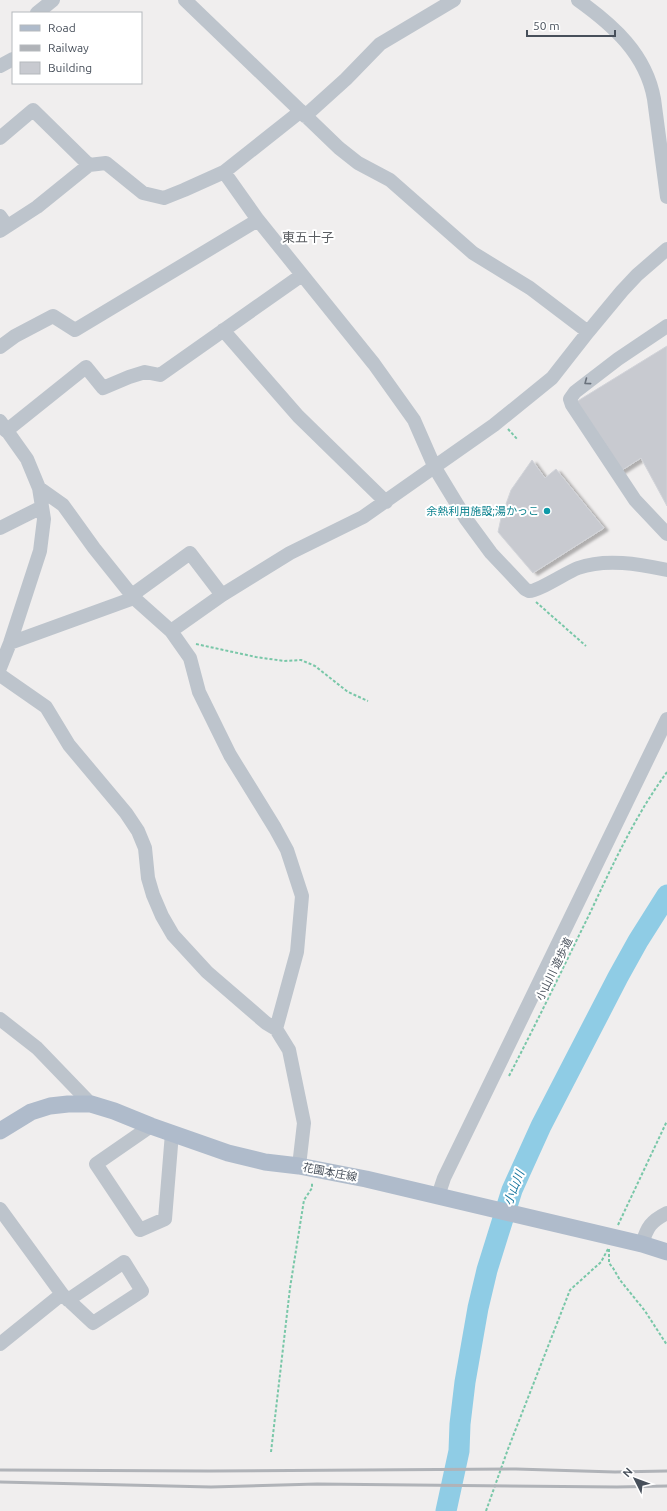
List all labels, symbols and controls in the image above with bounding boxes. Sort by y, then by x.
legend [12,12,142,84]
scale bar [527,12,615,38]
text: 50 m [533,19,560,32]
text: Road [48,21,76,34]
text: Railway [48,41,89,54]
text: Building [48,61,92,74]
district label: 東五十子 [282,230,334,244]
one-way arrow [585,378,592,385]
place label: 余熱利用施設;湯かっこ [426,505,539,517]
marker: 余熱利用施設;湯かっこ [542,506,552,516]
street label: 小山川 遊歩道 [534,936,574,1002]
street label: 花園本庄線 [302,1161,358,1183]
water label: 小山川 [501,1167,527,1207]
north arrow [615,1459,655,1499]
text: N [620,1465,635,1479]

